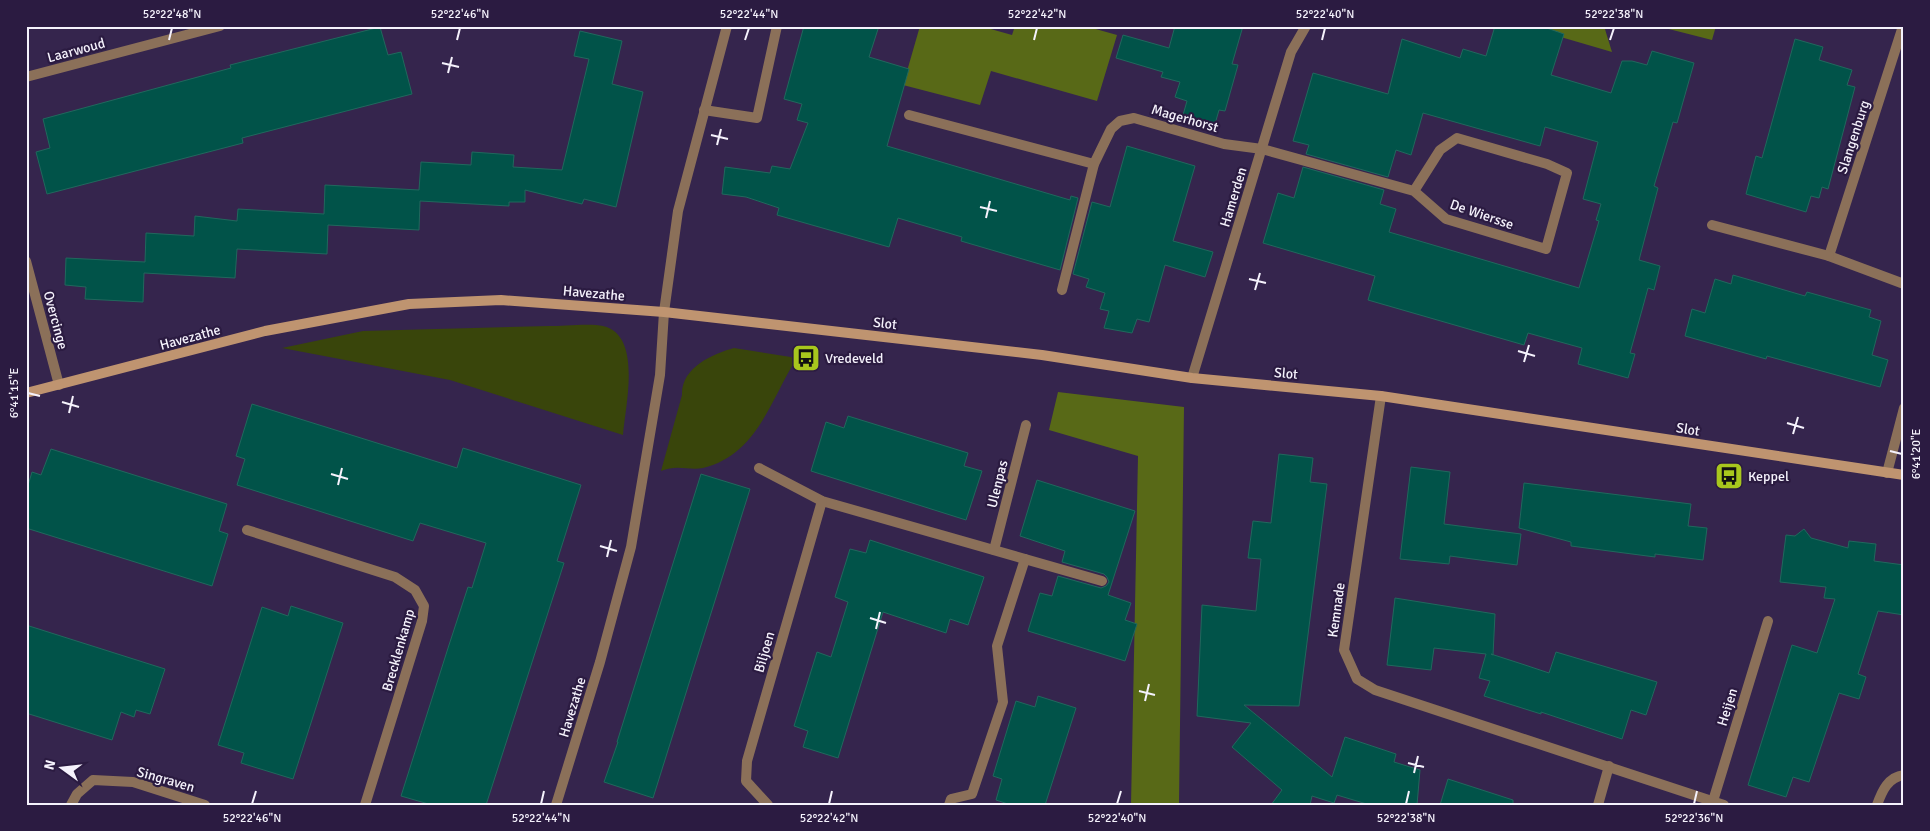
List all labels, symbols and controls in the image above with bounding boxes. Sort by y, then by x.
text: 52°22'48"N [143,7,201,22]
text: 52°22'46"N [431,7,489,22]
text: 52°22'44"N [720,7,778,22]
text: 52°22'42"N [1008,7,1066,22]
text: 52°22'40"N [1296,7,1354,22]
text: 52°22'38"N [1585,7,1643,22]
street label: Laarwoud [45,35,107,66]
street label: Slangenburg [1834,98,1873,176]
street label: Magerhorst [1149,101,1220,136]
street label: Hamerden [1216,165,1251,229]
street label: De Wiersse [1448,196,1516,233]
street label: Havezathe [562,282,626,305]
street label: Overcinge [40,289,71,351]
street label: Slot [872,314,898,333]
street label: Havezathe [158,321,222,354]
bus stop icon: Vredeveld [791,343,821,373]
place label: Vredeveld [825,350,884,367]
street label: Slot [1273,364,1299,383]
text: 6°41'15"E [7,367,22,418]
street label: Slot [1675,419,1701,440]
text: 6°41'20"E [1909,428,1924,479]
street label: Ulenpas [983,458,1012,510]
bus stop icon: Keppel [1714,461,1744,491]
place label: Keppel [1748,468,1789,485]
street label: Kemnade [1324,581,1349,639]
street label: Brecklenkamp [379,607,418,693]
street label: Biljoen [751,630,778,675]
street label: Havezathe [555,675,590,739]
street label: Heijen [1714,686,1741,728]
north arrow [38,744,88,794]
text: N [40,758,59,772]
street label: Singraven [135,763,197,796]
text: 52°22'46"N [223,811,281,826]
text: 52°22'44"N [512,811,570,826]
text: 52°22'42"N [800,811,858,826]
text: 52°22'40"N [1088,811,1146,826]
text: 52°22'38"N [1377,811,1435,826]
text: 52°22'36"N [1665,811,1723,826]

